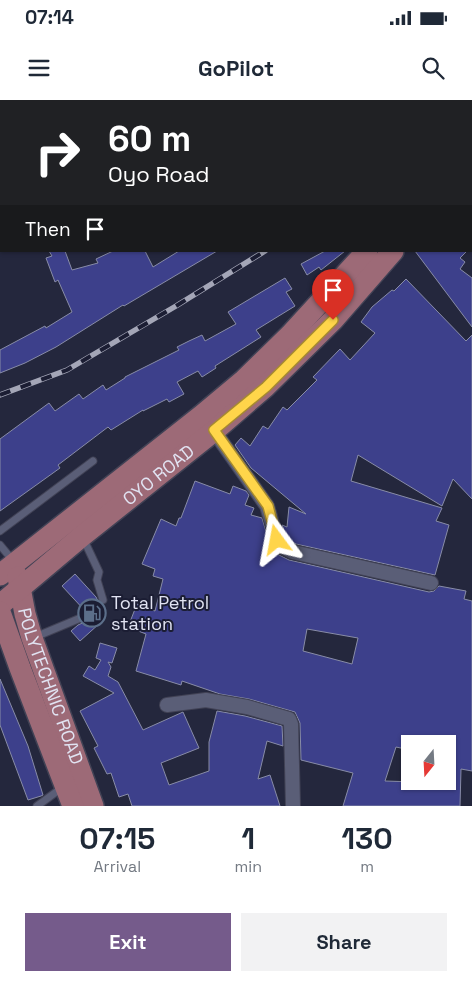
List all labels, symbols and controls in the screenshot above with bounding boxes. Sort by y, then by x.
text: 07:14 [25,5,74,30]
icon: menu [25,54,53,82]
text: GoPilot [198,54,274,82]
icon: search [419,54,447,82]
text: 60 m [108,117,191,161]
icon: right [25,120,90,185]
text: Oyo Road [108,160,209,188]
icon: arrive [81,215,109,243]
text: Then [25,217,71,242]
pin [312,269,354,320]
icon: arrive [319,276,347,304]
street label: OYO ROAD [118,439,199,510]
position arrow [250,513,302,565]
place label: Total Petrol station [111,591,209,635]
fuel station icon: Total Petrol station [77,598,107,628]
street label: POLYTECHNIC ROAD [13,606,89,767]
north arrow [401,735,456,790]
map controls [401,735,456,790]
text: 07:15 [79,819,155,858]
text: 1 [242,819,255,858]
text: 130 [341,819,393,858]
text: Arrival [94,856,141,877]
text: min [235,856,262,877]
text: m [360,856,374,877]
button: Exit [25,913,231,971]
button: Share [241,913,447,971]

